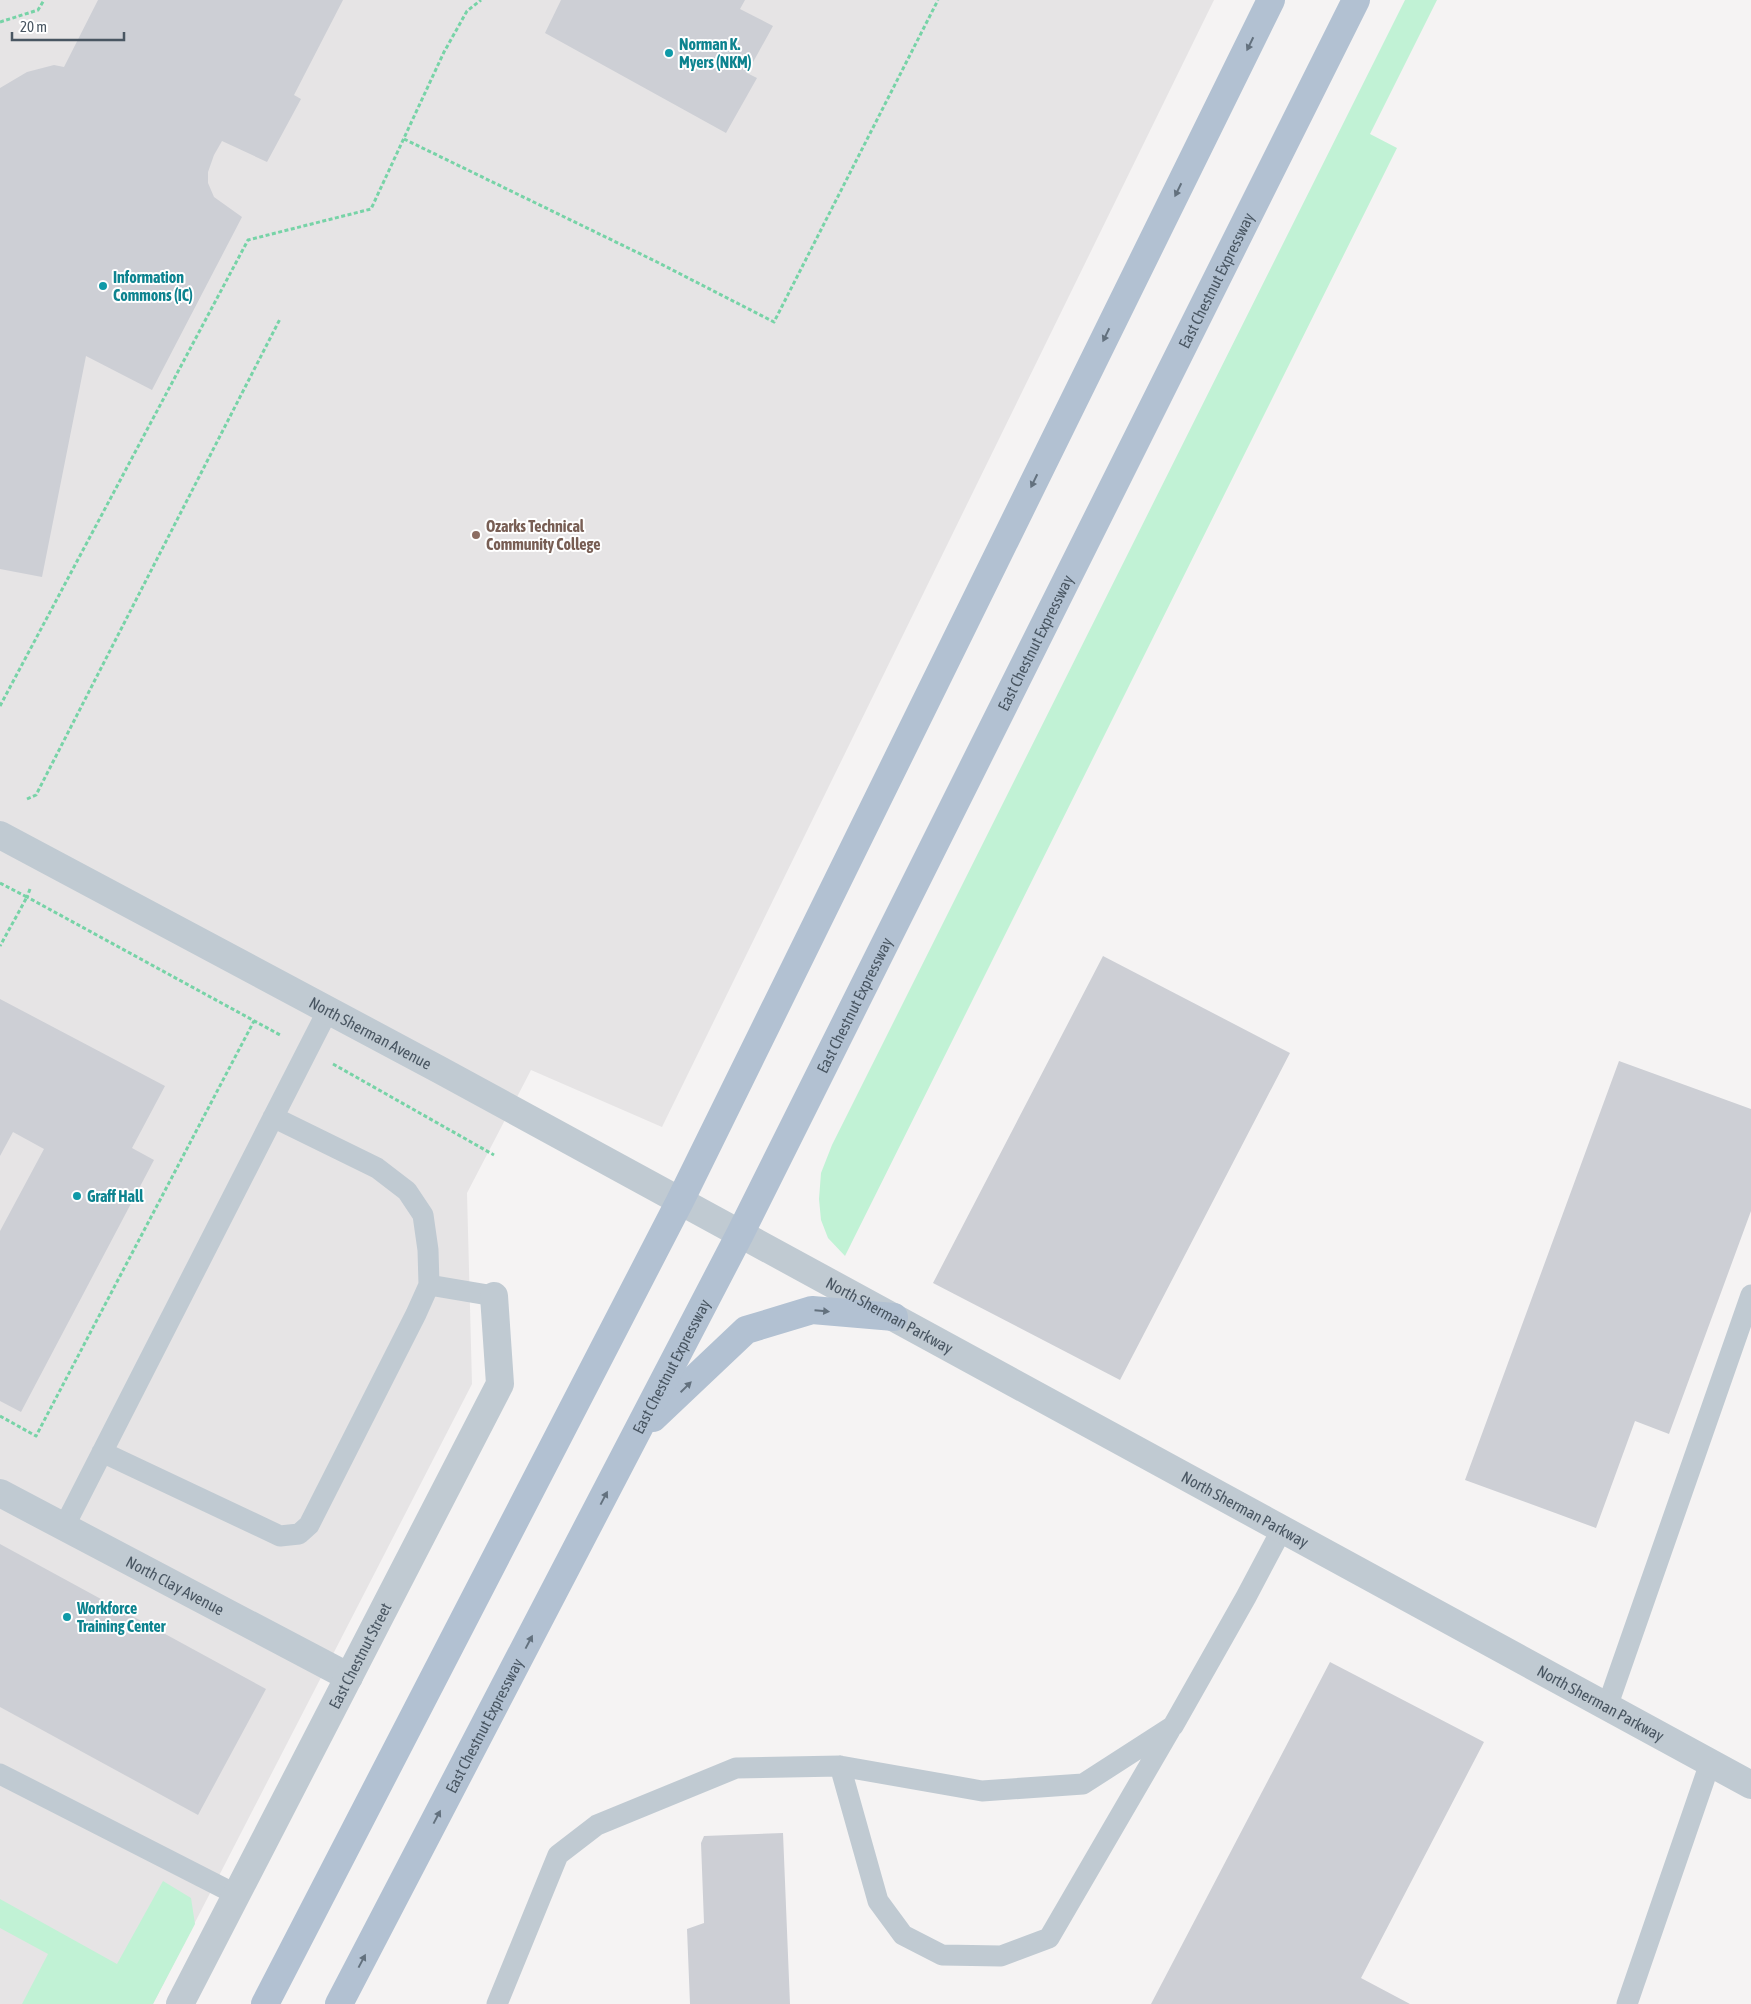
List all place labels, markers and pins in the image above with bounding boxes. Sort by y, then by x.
place label: Norman K. Myers (NKM) [679,35,752,71]
marker: Norman K. Myers (NKM) [663,47,675,59]
place label: Information Commons (IC) [113,268,193,304]
marker: Information Commons (IC) [97,280,109,292]
place label: Ozarks Technical Community College [486,517,600,553]
marker: Ozarks Technical Community College [470,529,482,541]
place label: Graff Hall [87,1187,144,1205]
marker: Graff Hall [71,1190,83,1202]
place label: Workforce Training Center [76,1599,166,1635]
marker: Workforce Training Center [61,1611,73,1623]

